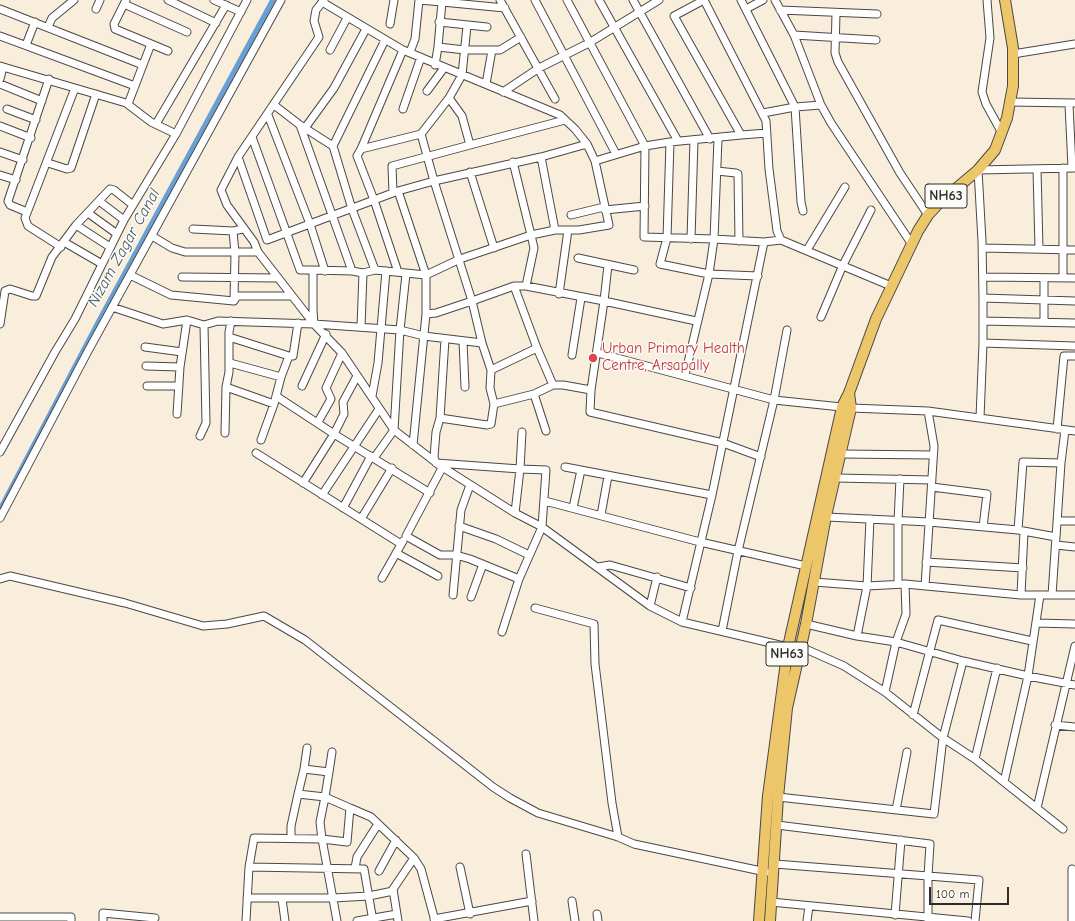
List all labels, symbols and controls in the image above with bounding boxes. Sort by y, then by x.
road number: NH63 [925,184,967,208]
water label: Nizam Zagar Canal [84,186,164,310]
place label: Urban Primary Health Centre, Arsapally [602,340,745,375]
marker: Urban Primary Health Centre, Arsapally [587,352,599,364]
road number: NH63 [766,642,808,666]
scale bar [931,879,1011,905]
text: 100 m [936,887,969,901]

